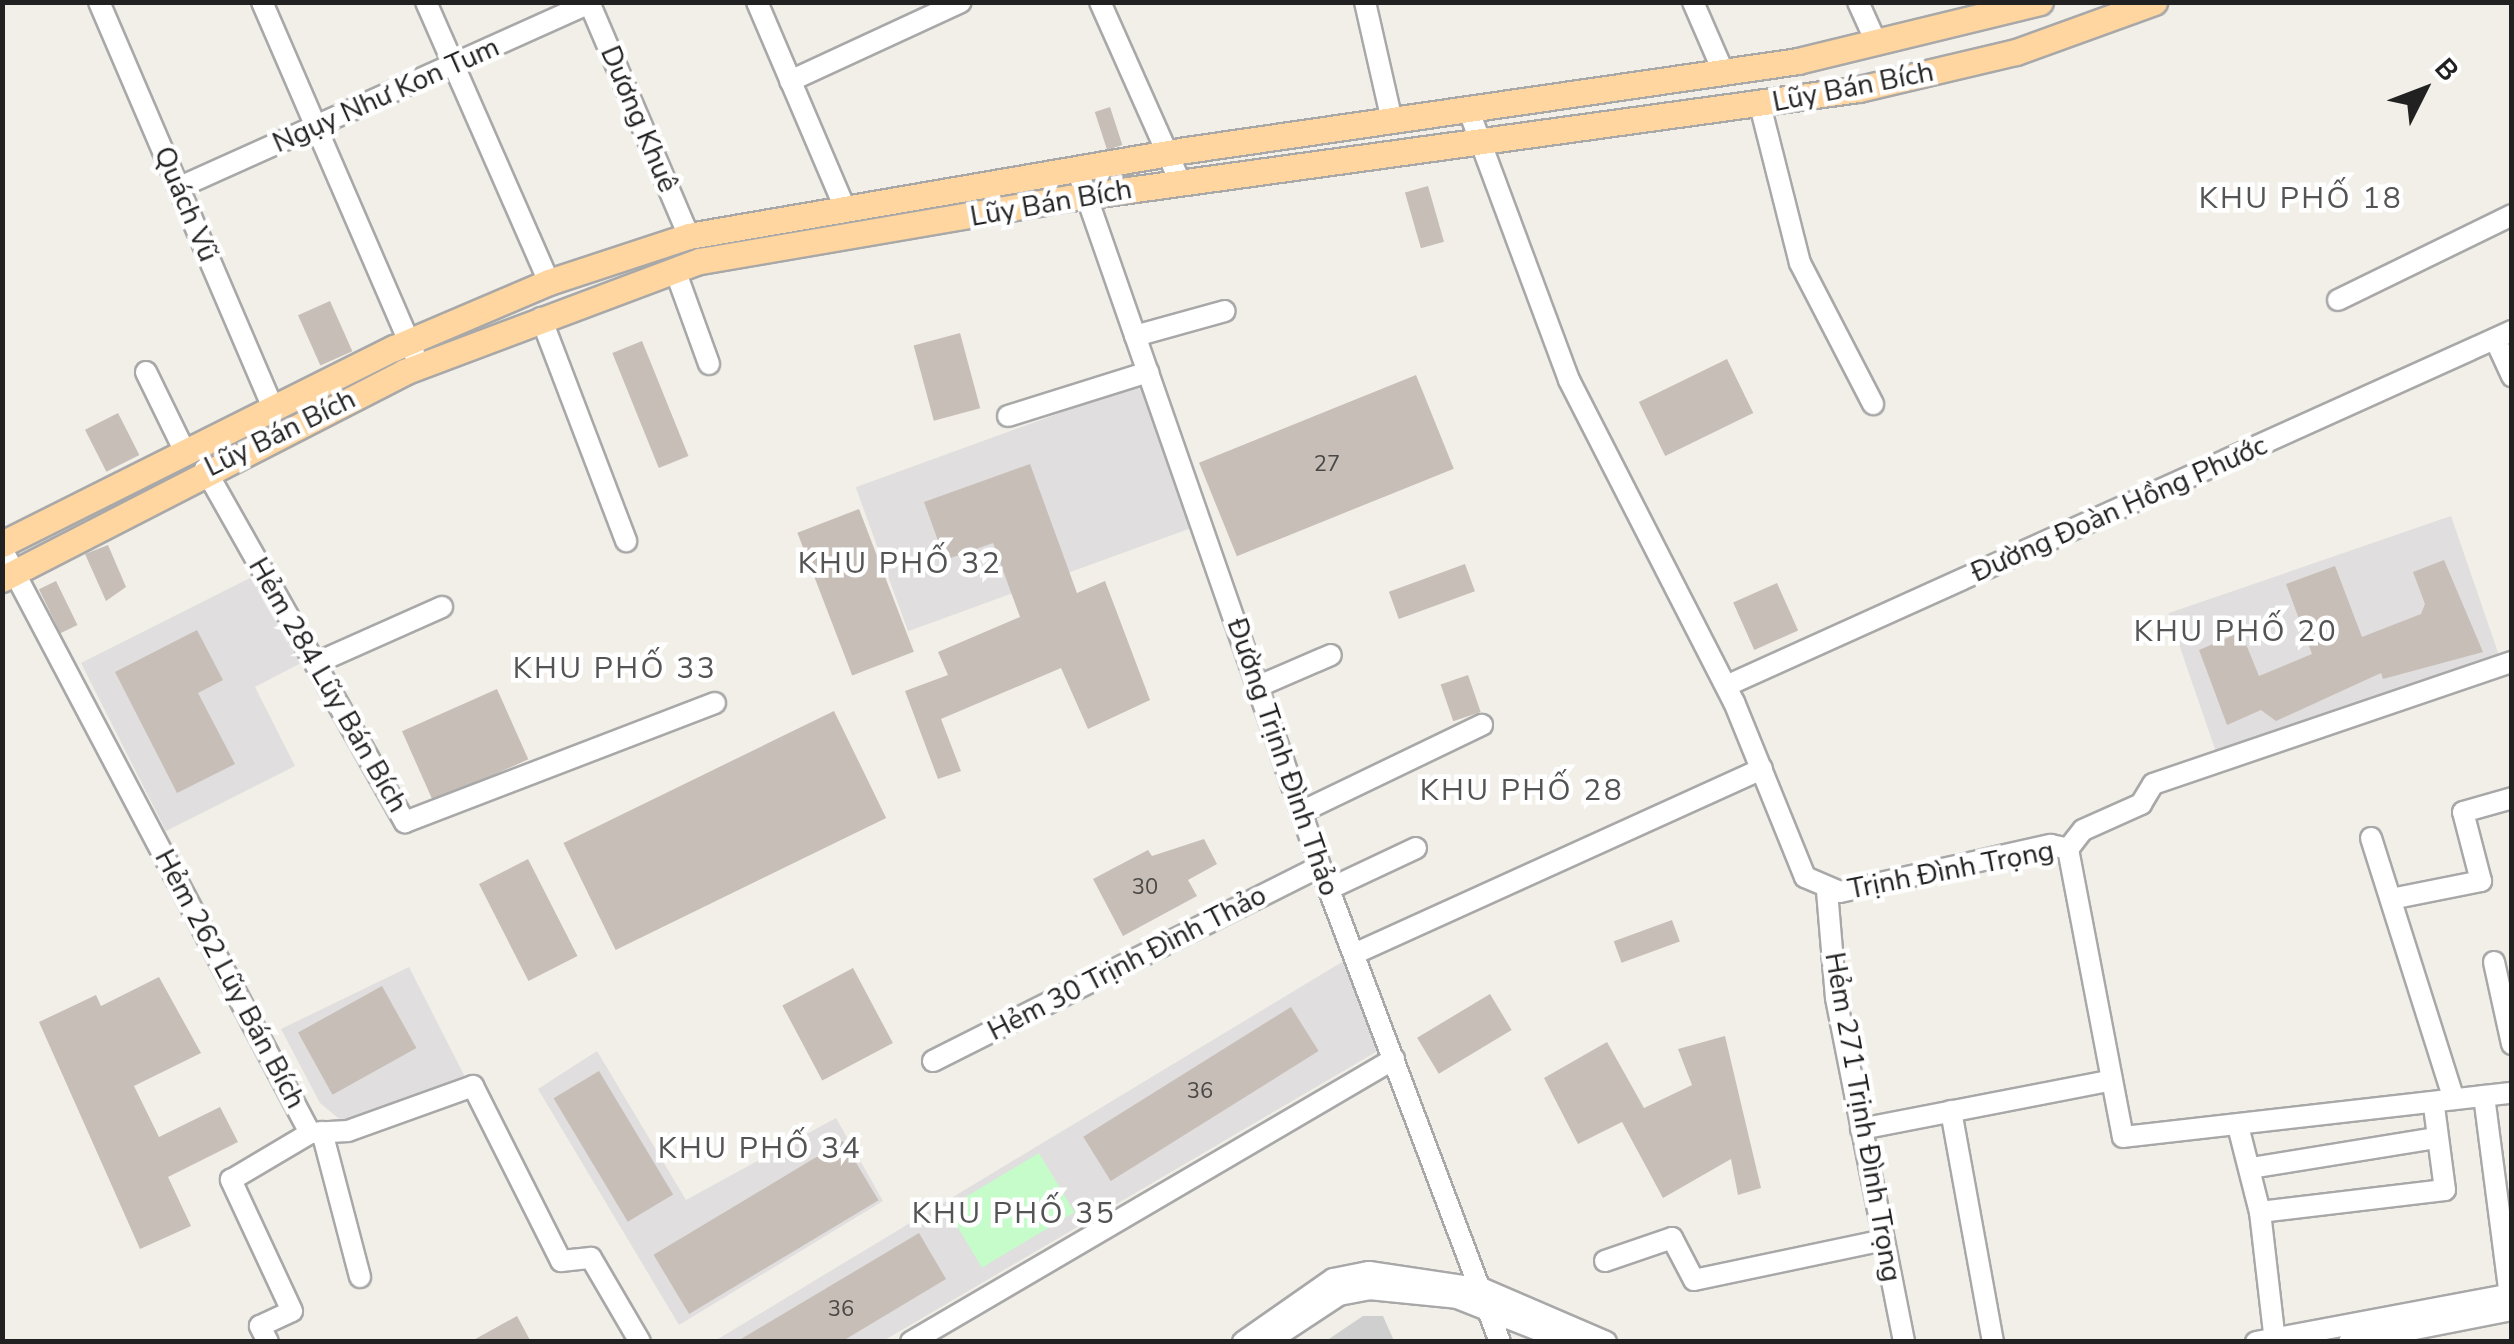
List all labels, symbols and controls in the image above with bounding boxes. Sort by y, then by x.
street label: Ngụy Như Kon Tum [268,30,504,160]
north arrow [2374,40,2474,140]
street label: Dương Khuê [593,41,685,197]
text: B [2426,50,2467,90]
street label: Lũy Bán Bích [1770,55,1936,119]
street label: Quách Vũ [147,141,225,267]
street label: Lũy Bán Bích [968,172,1134,234]
district label: KHU PHỐ 18 [2199,181,2403,217]
street label: Lũy Bán Bích [199,382,361,484]
street label: Đường Đoàn Hồng Phước [1966,429,2272,589]
house number: 27 [1314,452,1340,478]
district label: KHU PHỐ 32 [798,546,1002,582]
street label: Hẻm 284 Lũy Bán Bích [241,552,415,818]
street label: Đường Trịnh Đình Thảo [1220,614,1346,900]
district label: KHU PHỐ 20 [2134,614,2338,650]
district label: KHU PHỐ 33 [513,651,717,687]
district label: KHU PHỐ 28 [1420,773,1624,809]
street label: Trịnh Đình Trọng [1845,834,2057,906]
street label: Hẻm 262 Lũy Bán Bích [147,844,313,1114]
house number: 30 [1132,875,1158,901]
street label: Hẻm 30 Trịnh Đình Thảo [982,878,1272,1048]
street label: Hẻm 271 Trịnh Đình Trọng [1817,950,1909,1284]
house number: 36 [1187,1079,1213,1105]
district label: KHU PHỐ 34 [658,1131,862,1167]
district label: KHU PHỐ 35 [912,1196,1116,1232]
house number: 36 [828,1297,854,1323]

